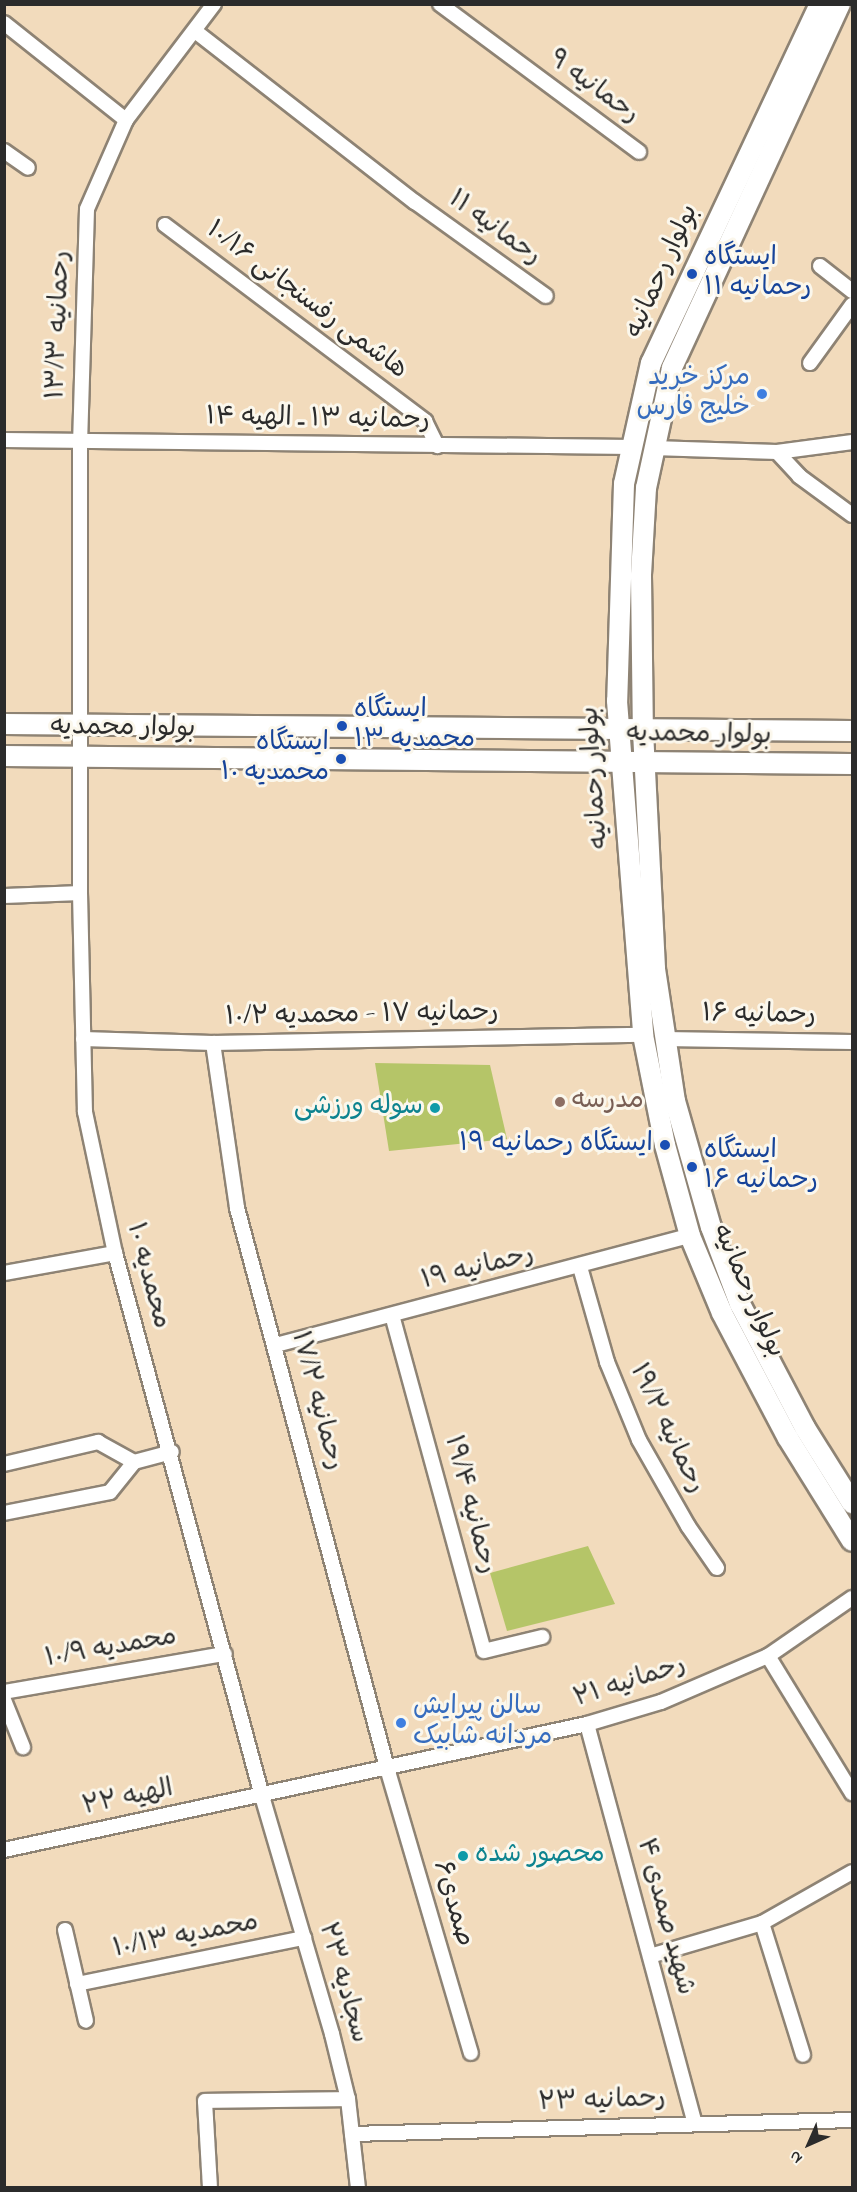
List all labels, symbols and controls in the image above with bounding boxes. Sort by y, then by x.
street label: رحمانیه ۹ [541,45,645,131]
street label: رحمانیه ۱۱ [441,185,547,273]
street label: بولوار رحمانیه [620,200,706,344]
street label: هاشمی رفسنجانی ۱۰/۱۶ [199,215,413,387]
place label: ایستگاه رحمانیه ۱۱ [704,243,812,304]
street label: رحمانیه ۱۳/۳ [42,250,78,400]
marker: ایستگاه رحمانیه ۱۱ [685,267,699,281]
place label: مرکز خرید خلیج فارس [637,363,750,424]
marker: مرکز خرید خلیج فارس [755,387,769,401]
street label: رحمانیه ۱۳ ـ الهیه ۱۴ [206,402,430,438]
place label: ایستگاه محمدیه ۱۳ [354,695,475,756]
street label: بولوار رحمانیه [575,705,617,851]
street label: بولوار محمدیه [50,712,196,746]
marker: ایستگاه محمدیه ۱۳ [335,719,349,733]
street label: بولوار محمدیه [626,719,772,753]
place label: ایستگاه محمدیه ۱۰ [221,728,329,790]
marker: ایستگاه محمدیه ۱۰ [334,752,348,766]
street label: رحمانیه ۱۷ - محمدیه ۱۰/۲ [225,998,499,1034]
street label: رحمانیه ۱۶ [702,999,816,1033]
place label: مدرسه [572,1086,644,1118]
place label: سوله ورزشی [294,1092,423,1124]
marker: مدرسه [553,1095,567,1109]
marker: سوله ورزشی [428,1101,442,1115]
place label: ایستگاه رحمانیه ۱۹ [459,1129,653,1161]
place label: ایستگاه رحمانیه ۱۶ [704,1136,818,1198]
marker: ایستگاه رحمانیه ۱۹ [658,1138,672,1152]
marker: ایستگاه رحمانیه ۱۶ [685,1160,699,1174]
street label: بولوار رحمانیه [704,1219,790,1363]
street label: محمدیه ۱۰ [118,1220,176,1332]
street label: رحمانیه ۱۹ [419,1240,537,1298]
street label: رحمانیه ۱۷/۲ [283,1328,349,1474]
street label: رحمانیه ۱۹/۲ [621,1359,711,1499]
street label: رحمانیه ۱۹/۴ [436,1432,502,1578]
street label: محمدیه ۱۰/۹ [43,1622,179,1676]
street label: رحمانیه ۲۱ [570,1650,690,1716]
place label: سالن پیرایش مردانه شابیک [413,1692,552,1754]
marker: سالن پیرایش مردانه شابیک [394,1716,408,1730]
street label: الهیه ۲۲ [80,1774,176,1824]
street label: شهید صمدی ۴ [628,1835,700,1999]
place label: محصور شده [475,1840,605,1872]
marker: محصور شده [456,1849,470,1863]
street label: صمدی۶ [425,1857,479,1951]
street label: محمدیه ۱۰/۱۳ [111,1908,261,1966]
street label: سجادیه ۲۳ [310,1919,374,2047]
street label: رحمانیه ۲۳ [538,2084,666,2120]
north arrow [779,2114,839,2174]
text: N [784,2144,809,2169]

